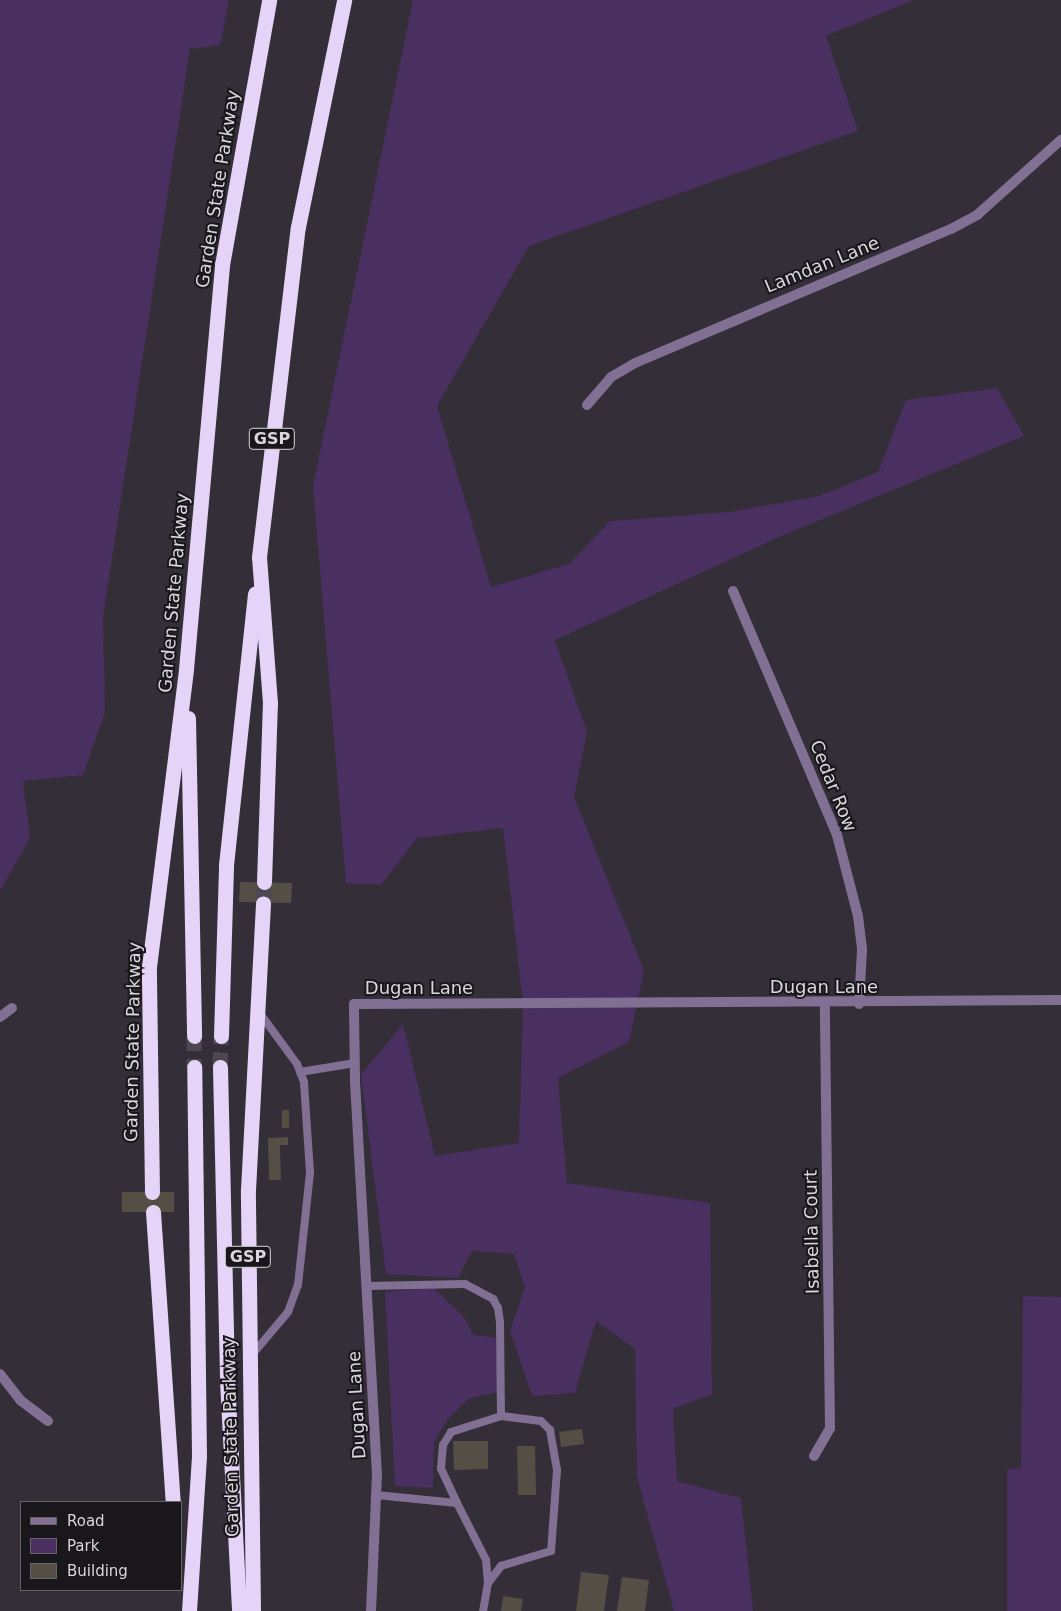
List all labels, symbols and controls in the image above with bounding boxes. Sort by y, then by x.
street label: Garden State Parkway [192,88,244,290]
street label: Lamdan Lane [762,232,882,298]
road number: GSP [248,426,296,452]
street label: Garden State Parkway [155,492,193,694]
street label: Cedar Row [805,737,861,835]
street label: Garden State Parkway [120,942,146,1142]
street label: Dugan Lane [770,976,878,998]
street label: Dugan Lane [365,977,473,999]
street label: Isabella Court [800,1170,824,1294]
road number: GSP [224,1244,272,1270]
street label: Garden State Parkway [218,1337,244,1537]
street label: Dugan Lane [343,1350,371,1460]
legend [20,1501,182,1591]
text: Road [67,1512,105,1530]
text: Park [67,1537,99,1555]
text: Building [67,1562,128,1580]

